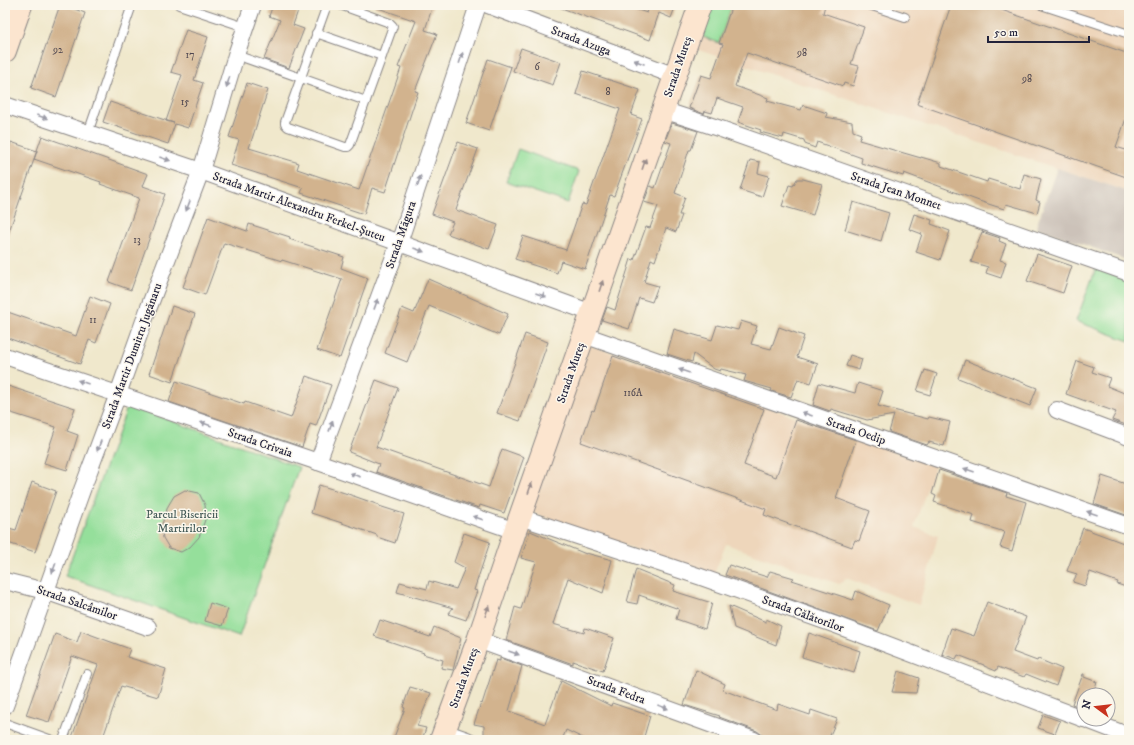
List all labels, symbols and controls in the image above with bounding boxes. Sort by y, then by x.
scale bar [988,18,1089,44]
street label: Strada Azuga [549,23,614,60]
text: 50 m [994,25,1018,40]
street label: Strada Mureș [661,35,695,99]
house number: 92 [52,44,63,56]
house number: 98 [796,47,807,59]
house number: 17 [186,49,194,61]
one-way arrow [458,51,464,63]
one-way arrow [632,59,644,65]
house number: 6 [534,61,540,73]
house number: 98 [1021,73,1032,85]
one-way arrow [225,76,231,88]
house number: 8 [605,86,611,98]
house number: 15 [181,96,189,108]
one-way arrow [36,114,48,120]
one-way arrow [159,156,171,162]
one-way arrow [642,157,648,169]
street label: Strada Jean Monnet [849,168,943,214]
street label: Strada Martir Alexandru Ferkel-Șuteu [211,169,388,245]
one-way arrow [417,175,423,187]
street label: Strada Măgura [382,198,420,271]
one-way arrow [184,200,190,212]
house number: 13 [133,234,141,246]
one-way arrow [413,248,425,254]
one-way arrow [598,280,604,292]
street label: Strada Martir Dumitru Jugănaru [99,281,165,431]
one-way arrow [536,292,548,298]
one-way arrow [374,297,380,309]
house number: 11 [89,314,97,326]
street label: Strada Mureș [554,341,588,405]
one-way arrow [678,367,690,373]
one-way arrow [76,379,88,385]
house number: 116A [624,387,643,399]
one-way arrow [801,410,813,416]
street label: Strada Oedip [824,414,888,448]
one-way arrow [329,419,335,431]
one-way arrow [199,421,211,427]
street label: Strada Crivaia [226,425,295,461]
one-way arrow [95,440,101,452]
one-way arrow [963,467,975,473]
one-way arrow [349,472,361,478]
one-way arrow [527,482,533,494]
park label: Parcul Bisericii Martirilor [146,507,218,536]
one-way arrow [1086,510,1098,516]
one-way arrow [471,515,483,521]
one-way arrow [50,562,56,574]
street label: Strada Salcâmilor [35,582,120,624]
street label: Strada Călătorilor [760,592,847,636]
one-way arrow [485,605,491,617]
street label: Strada Mureș [446,646,482,710]
one-way arrow [509,650,521,656]
street label: Strada Fedra [585,673,648,708]
north arrow [1076,687,1116,727]
text: N [1079,698,1095,711]
one-way arrow [657,704,669,710]

